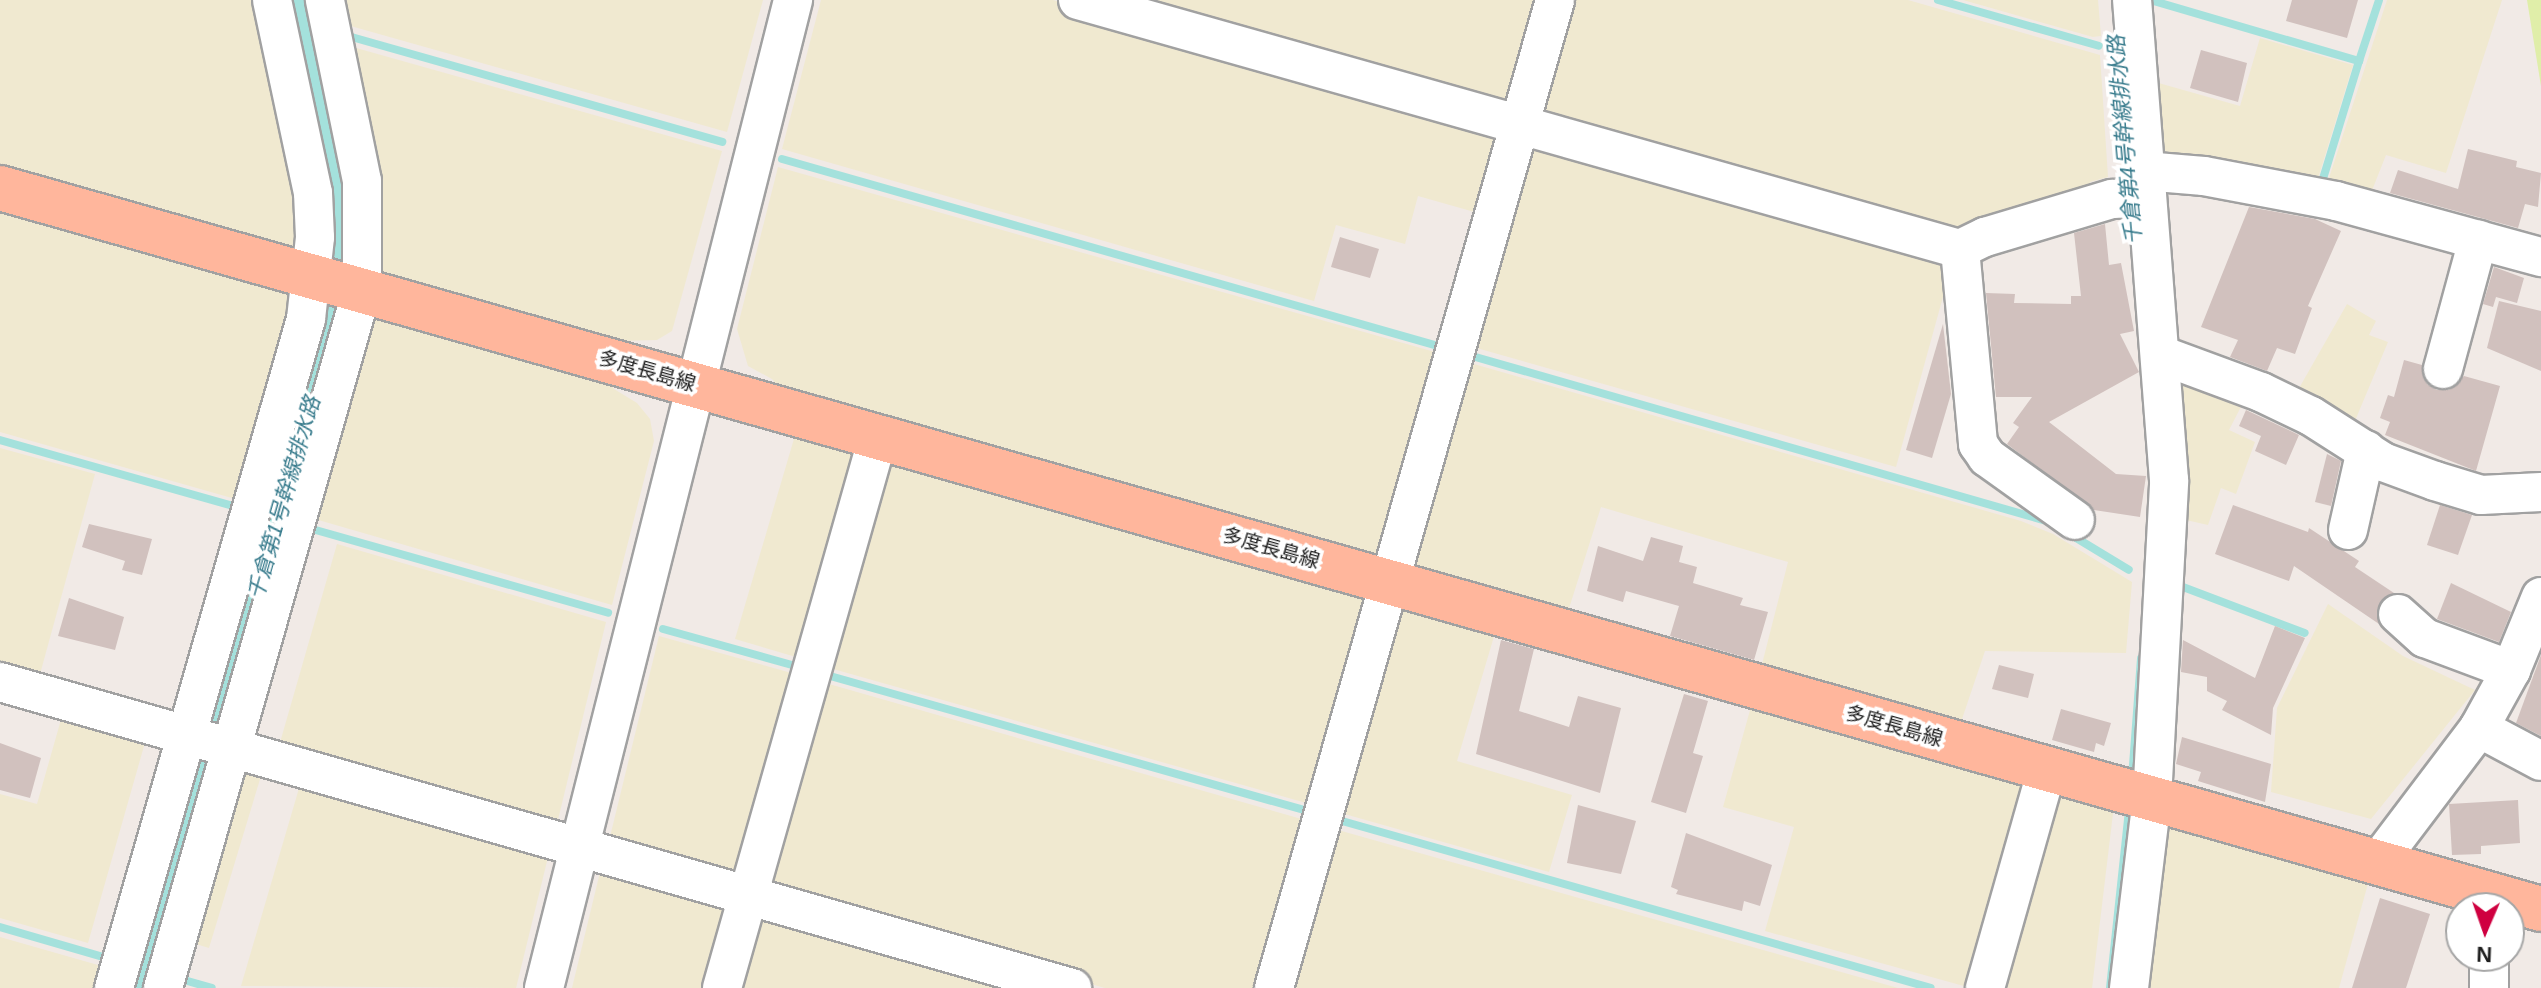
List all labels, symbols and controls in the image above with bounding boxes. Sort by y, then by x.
water label: 千倉第4号幹線排水路 [2103,34,2147,246]
street label: 多度長島線 [596,346,698,396]
water label: 千倉第1号幹線排水路 [242,393,326,603]
street label: 多度長島線 [1220,523,1322,573]
street label: 多度長島線 [1843,701,1945,751]
north arrow [2445,892,2525,972]
text: N [2476,942,2493,967]

